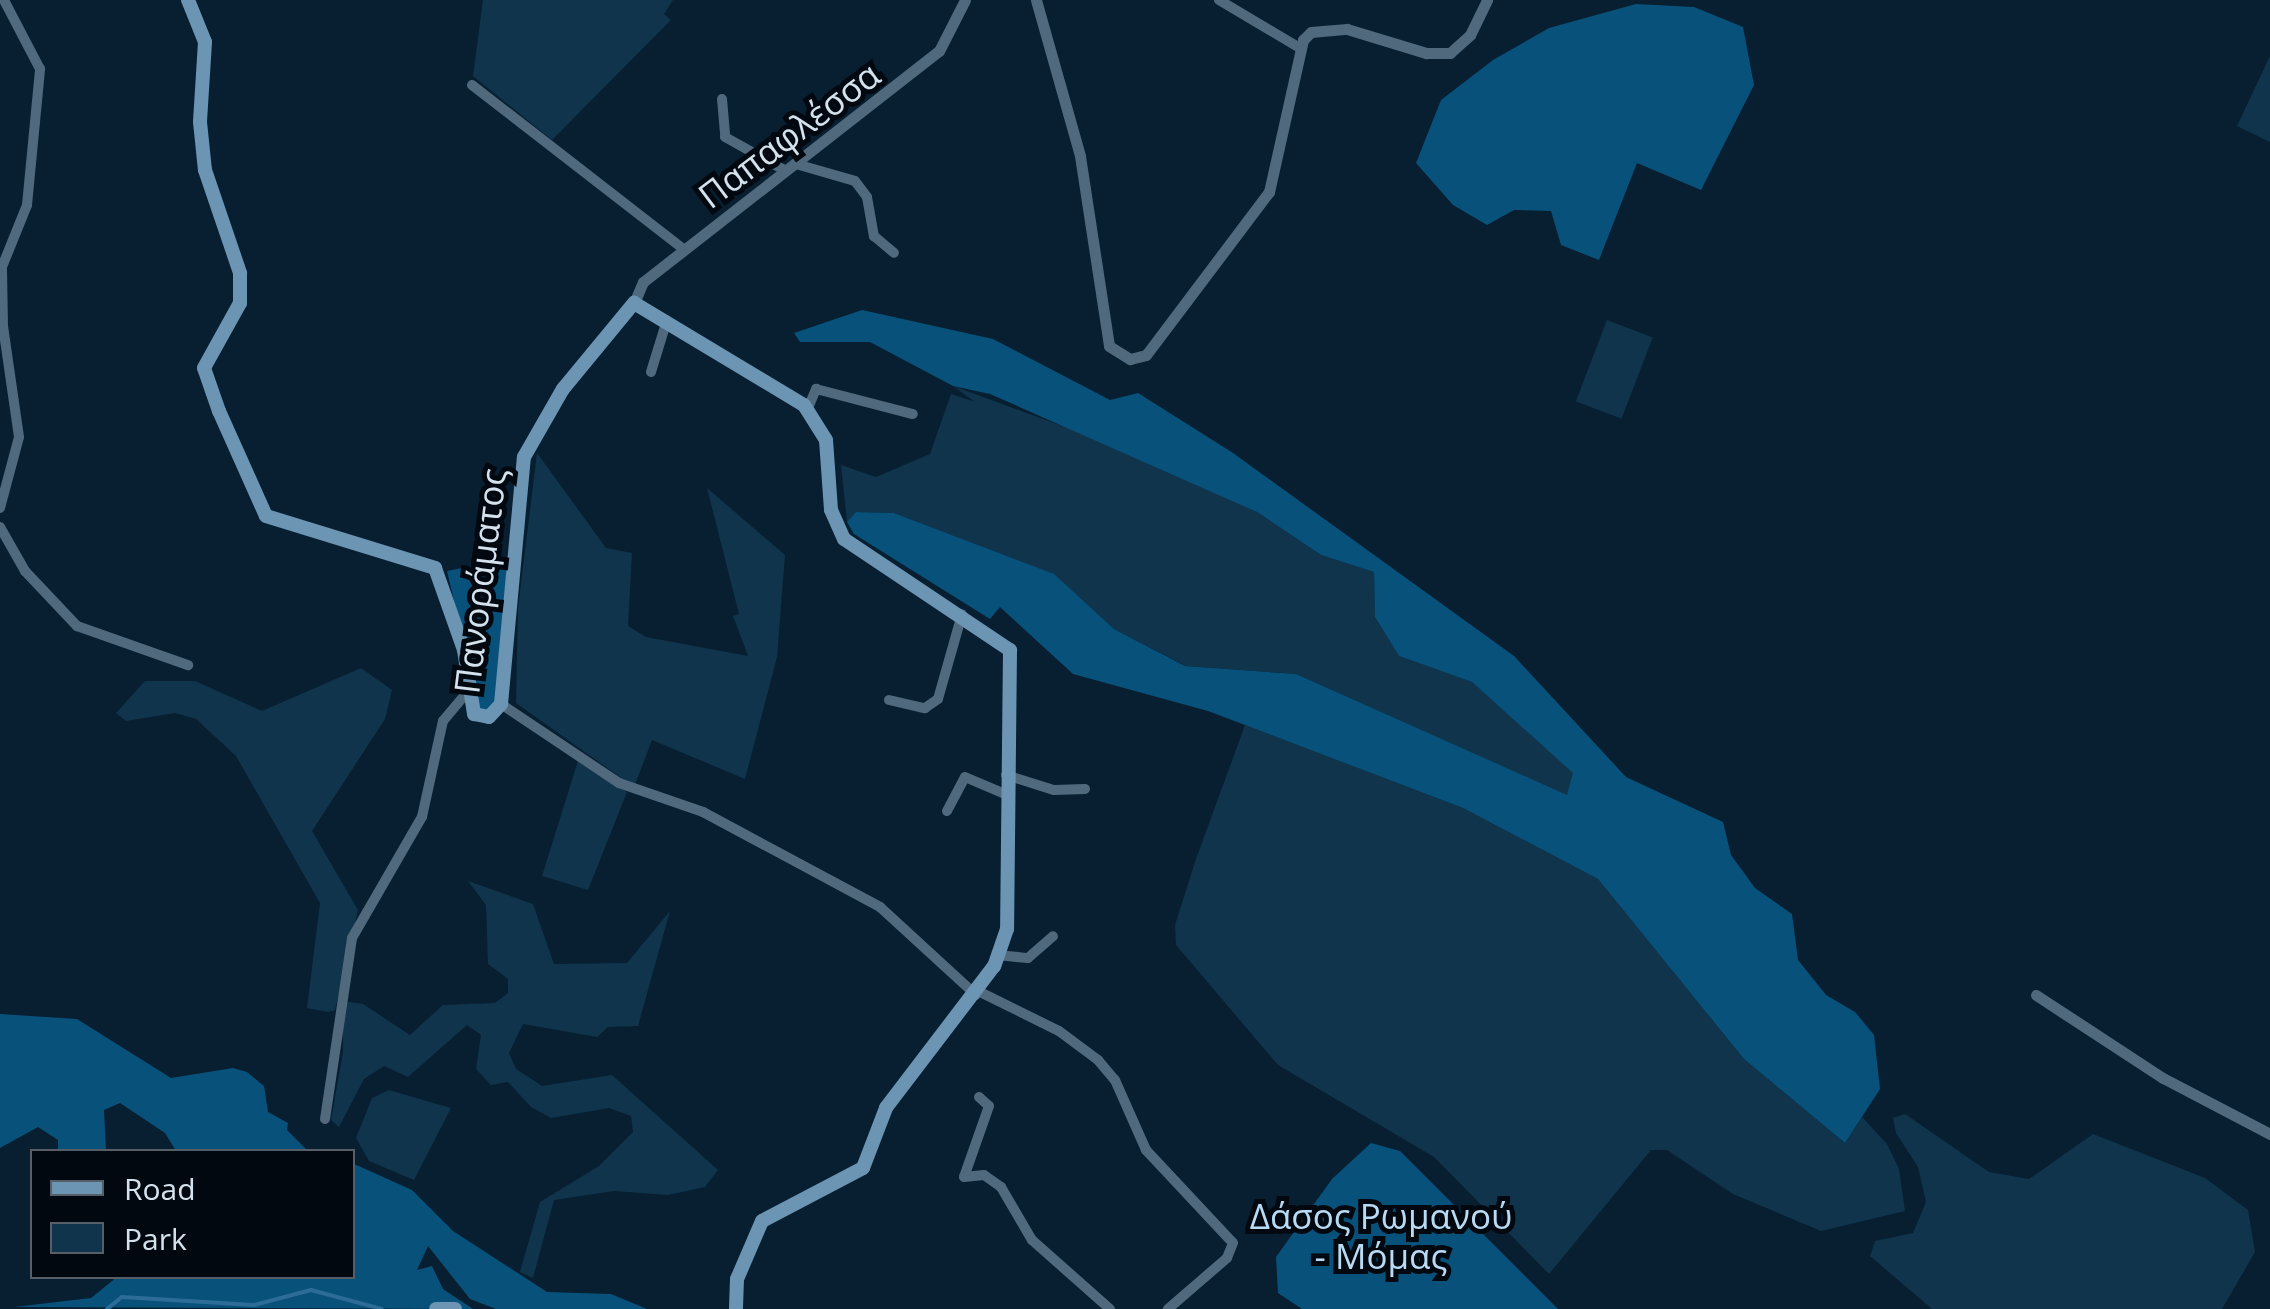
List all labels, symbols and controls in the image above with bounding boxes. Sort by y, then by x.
street label: Παπαφλέσσα [690,53,888,217]
street label: Πανοράματος [445,466,515,696]
legend [30,1149,355,1279]
text: Road [124,1168,196,1209]
park label: Δάσος Ρωμανού - Μόμας [1250,1195,1512,1277]
text: Park [124,1218,187,1259]

